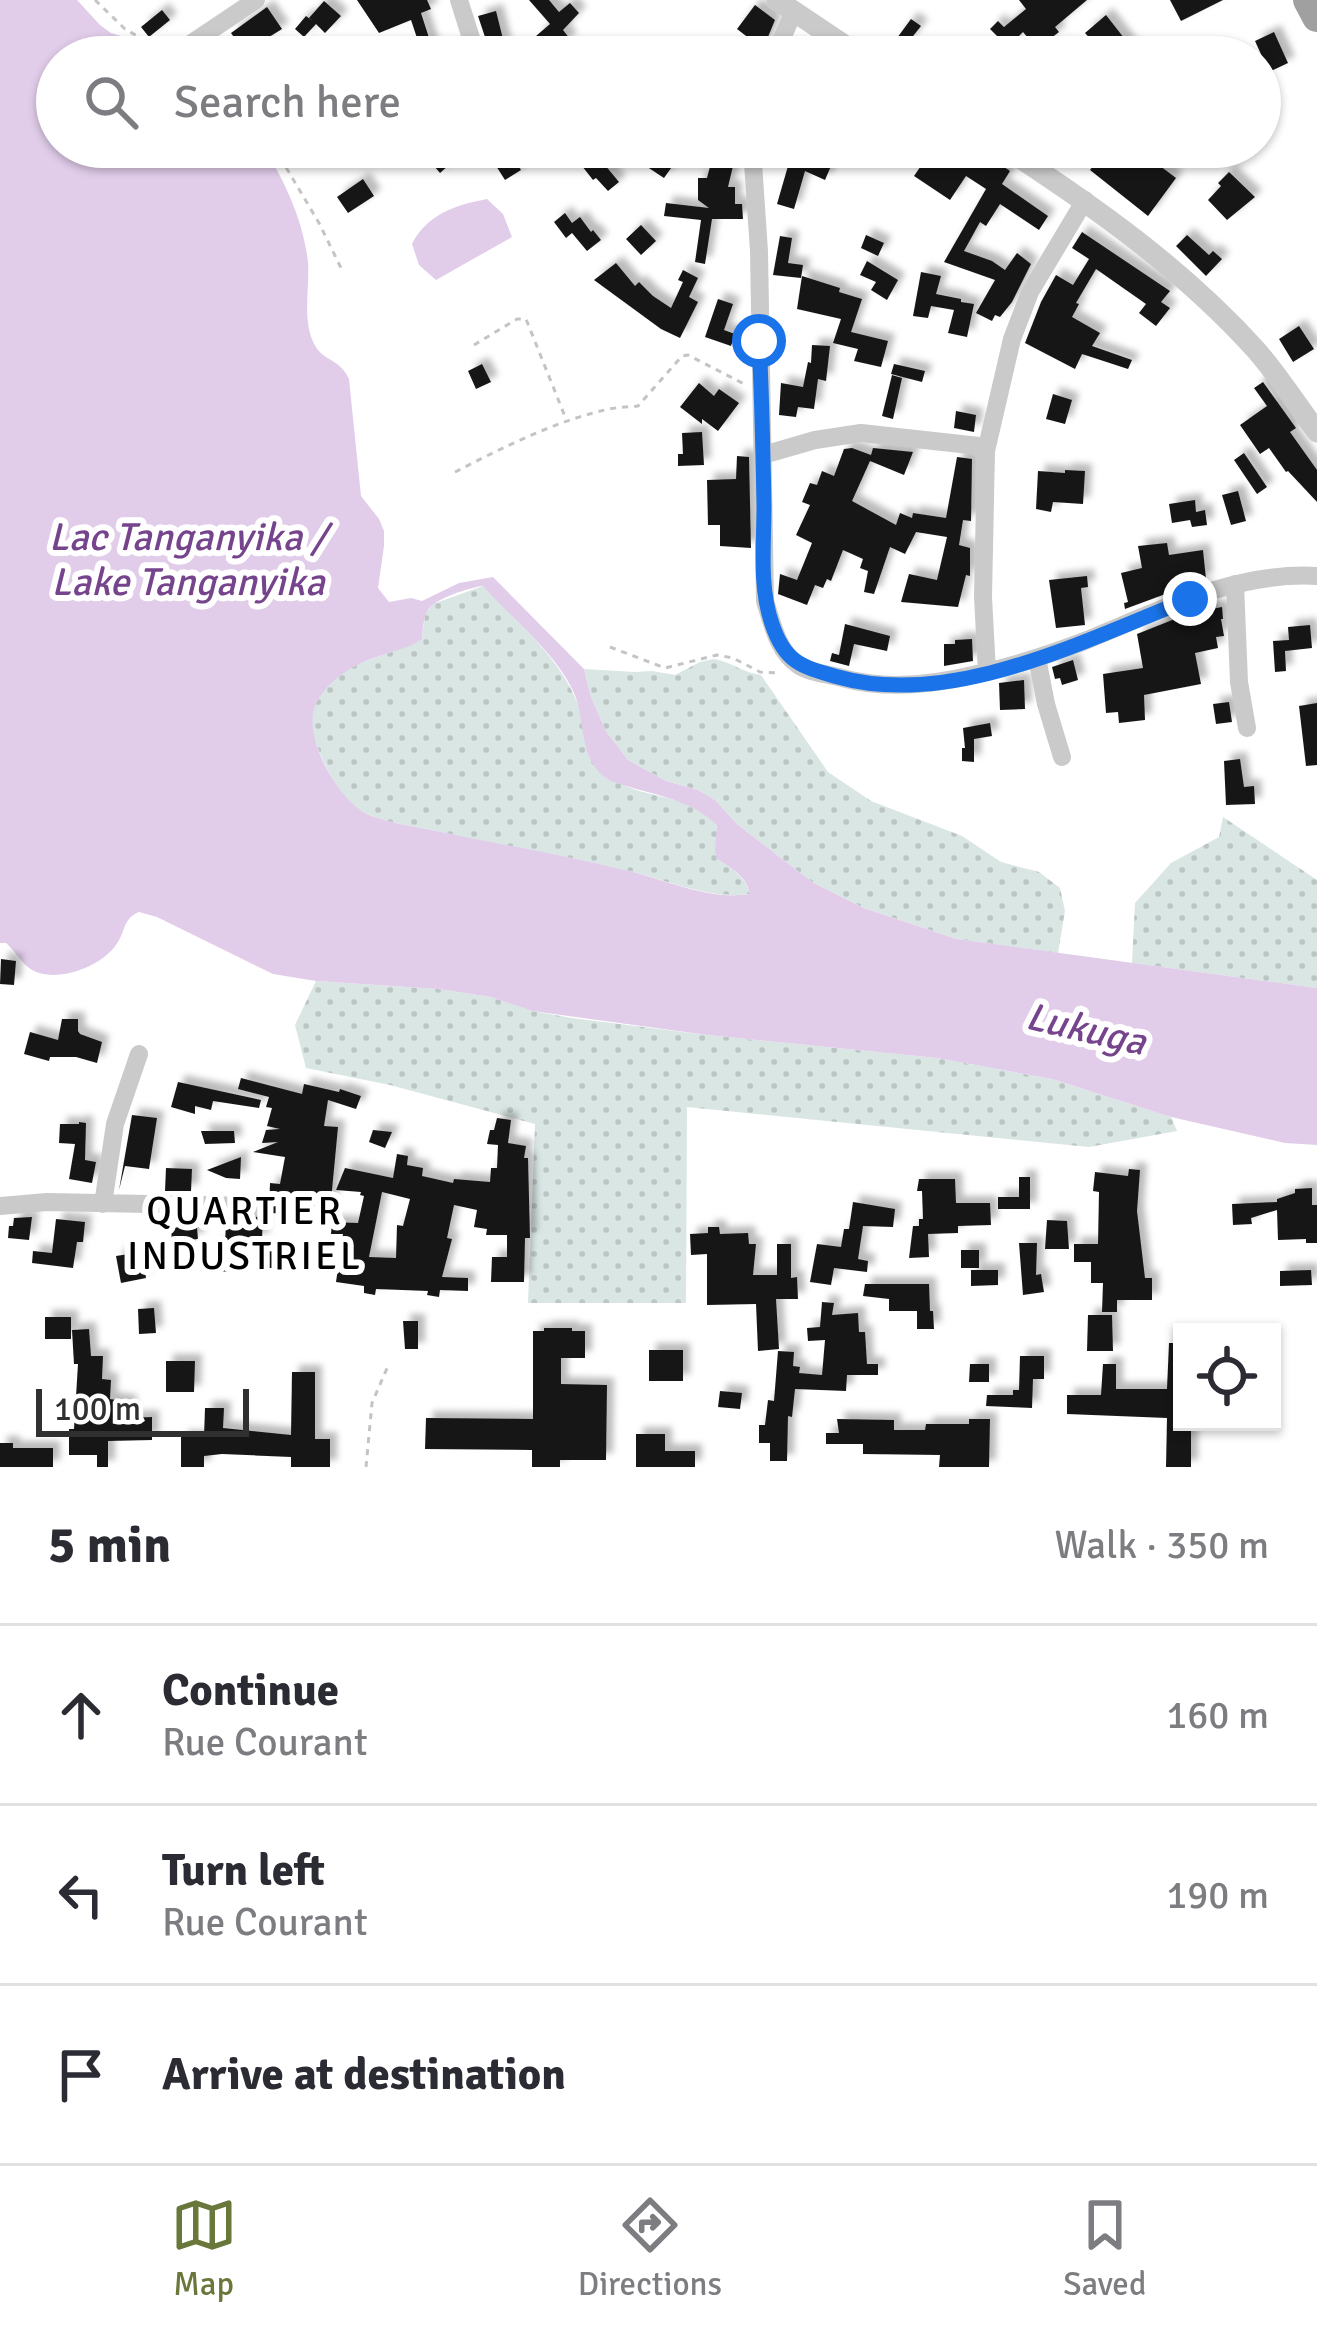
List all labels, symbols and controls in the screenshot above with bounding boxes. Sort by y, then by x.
search box [36,36,1281,168]
icon: search [78,69,144,135]
text: Search here [174,75,401,130]
route start [732,314,786,368]
water label: Lac Tanganyika / Lake Tanganyika [49,513,334,606]
route end [1163,572,1217,626]
water label: Lukuga [1021,992,1152,1066]
district label: QUARTIER INDUSTRIEL [127,1187,363,1280]
map controls [1173,1323,1281,1431]
button: locate [1173,1323,1281,1431]
scale bar [36,1383,249,1436]
text: 100 m [54,1389,141,1430]
text: 5 min [48,1514,171,1577]
text: Walk · 350 m [1055,1521,1269,1569]
text: Continue [162,1663,339,1718]
icon: ahead [48,1682,114,1748]
text: 160 m [1166,1691,1269,1739]
text: Rue Courant [162,1718,368,1766]
text: Turn left [162,1843,325,1898]
icon: left [48,1862,114,1928]
text: 190 m [1166,1871,1269,1919]
text: Rue Courant [162,1898,368,1946]
icon: arrive [48,2042,114,2108]
text: Arrive at destination [162,2047,566,2102]
tab: Map [171,2192,237,2305]
tab: Directions [578,2192,722,2305]
tab: Saved [1063,2192,1146,2305]

